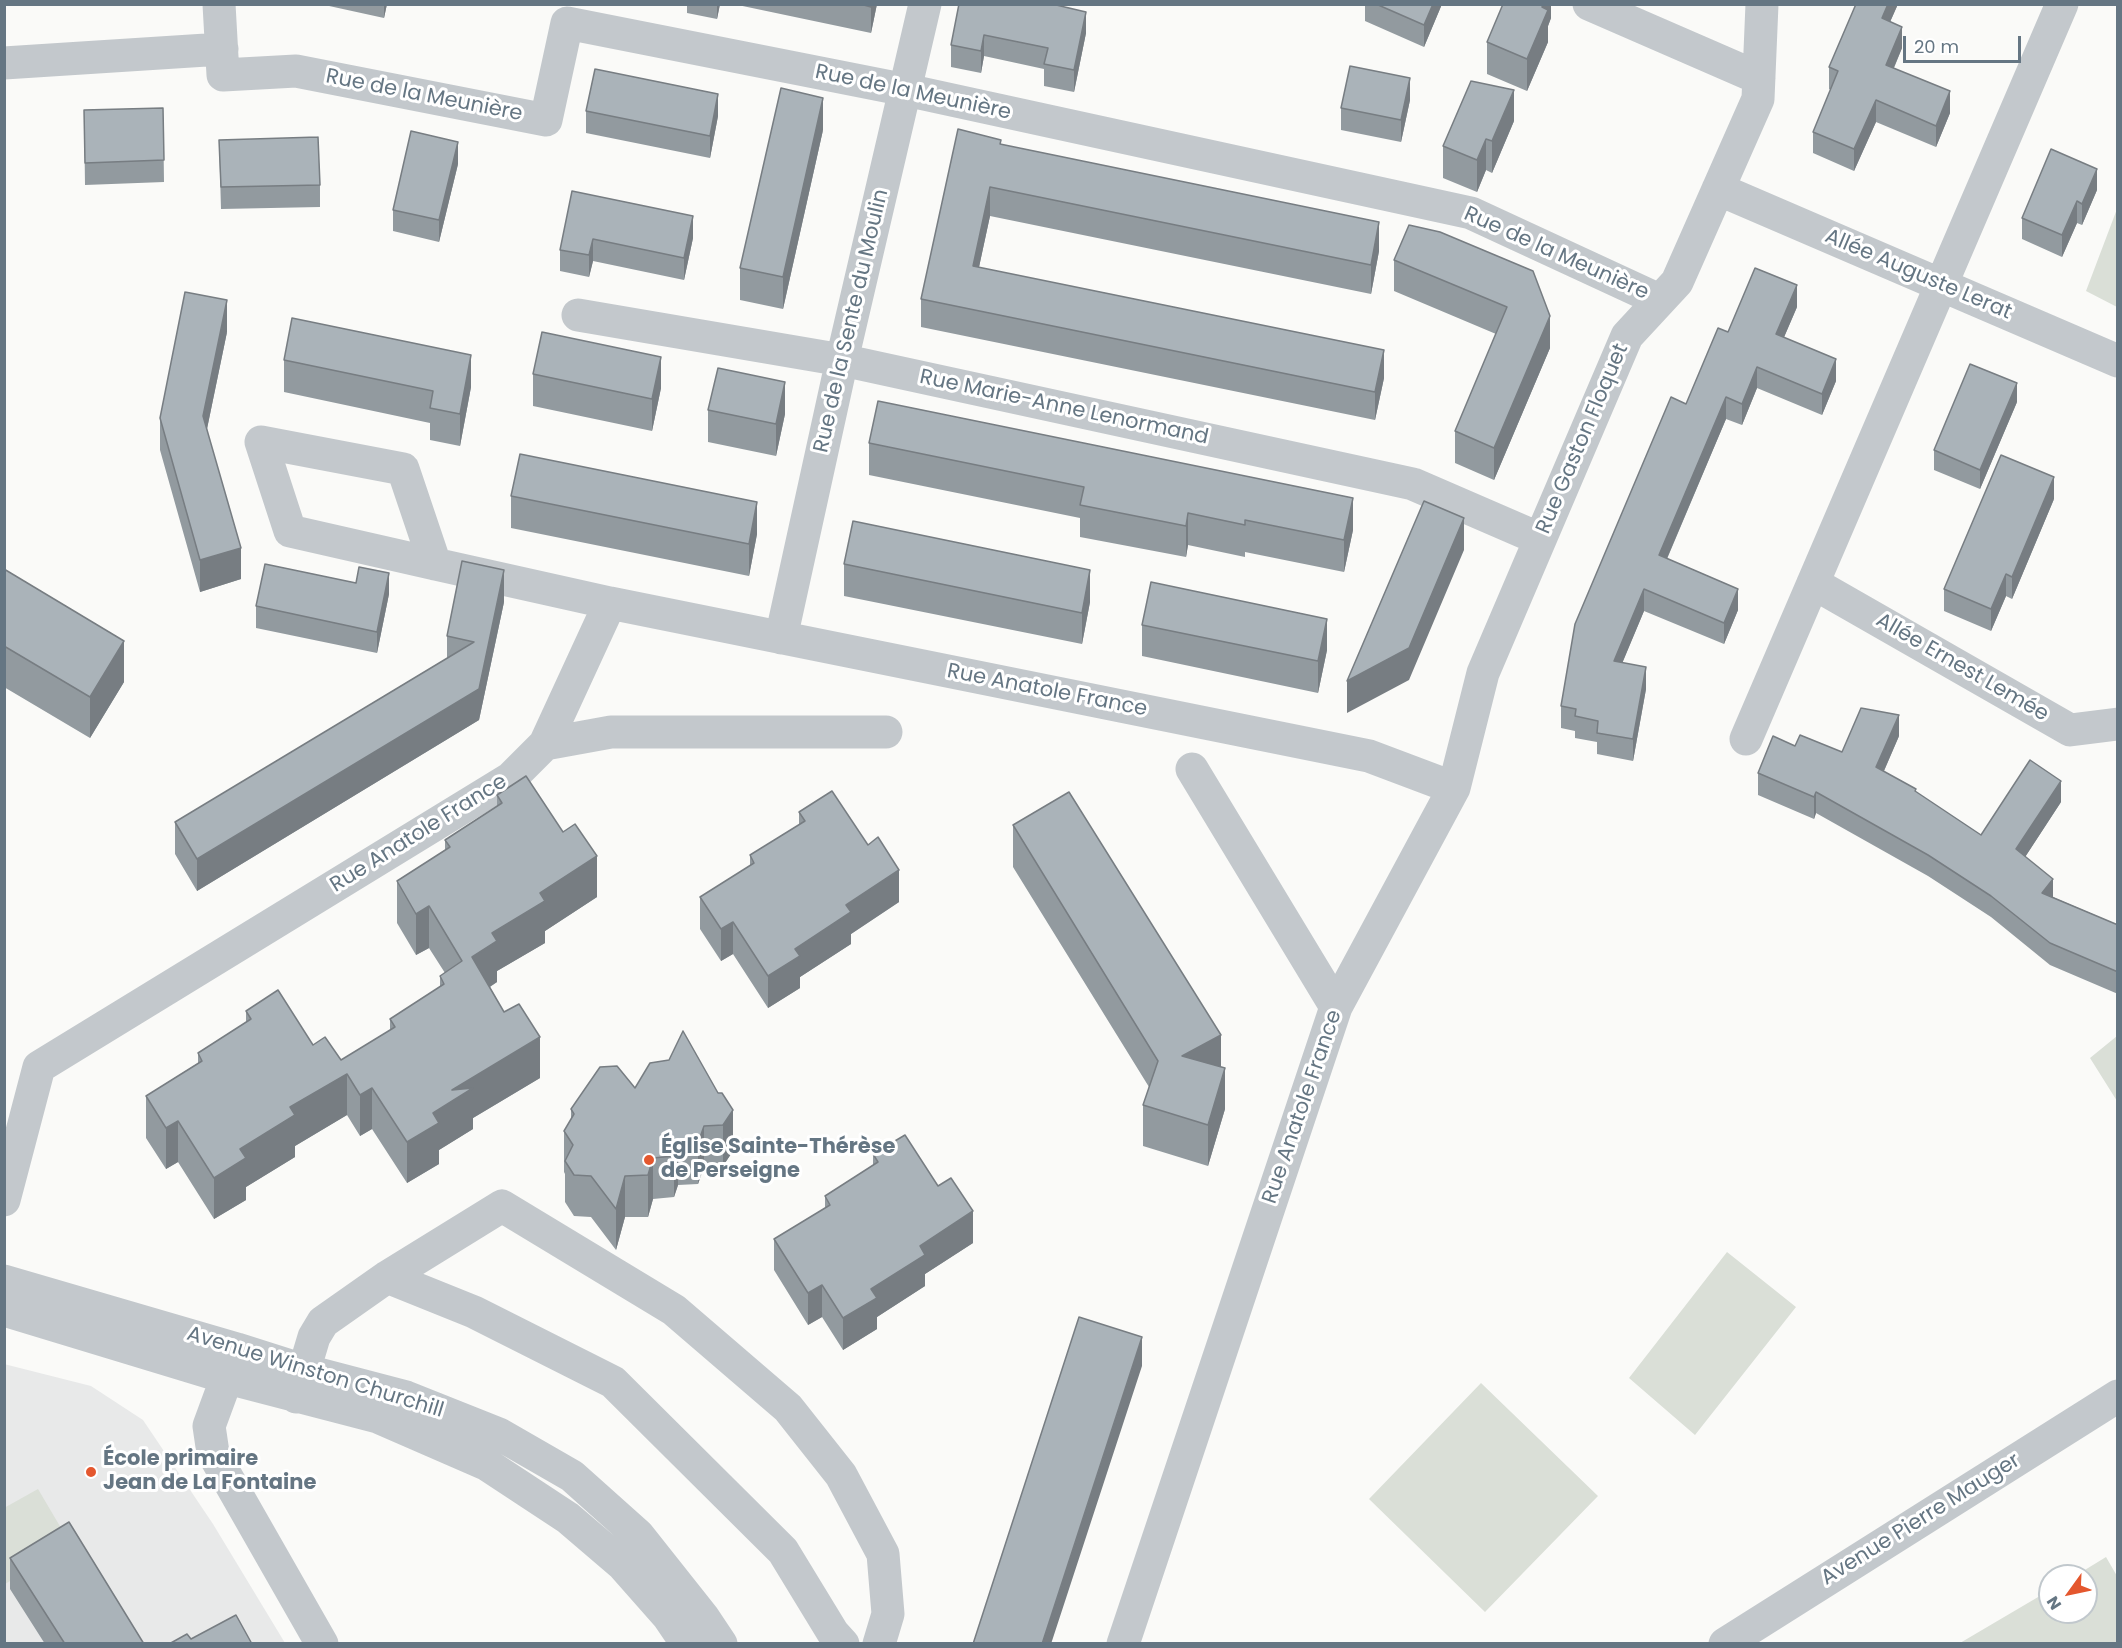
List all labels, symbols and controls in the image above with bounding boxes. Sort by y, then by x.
scale bar [1906,24,2024,62]
text: 20 m [1914,34,1959,59]
street label: Rue de la Meunière [813,60,1013,126]
street label: Rue de la Meunière [324,65,524,127]
street label: Rue de la Sente du Moulin [809,187,895,455]
street label: Rue de la Meunière [1460,202,1652,306]
street label: Allée Auguste Lerat [1821,224,2015,326]
street label: Rue Gaston Floquet [1532,340,1634,538]
street label: Rue Marie-Anne Lenormand [917,365,1211,451]
street label: Allée Ernest Lemée [1871,608,2053,728]
street label: Rue Anatole France [945,659,1149,723]
street label: Rue Anatole France [326,769,512,899]
street label: Rue Anatole France [1258,1007,1348,1207]
place label: Église Sainte-Thérèse de Perseigne [661,1135,895,1185]
marker: Église Sainte-Thérèse de Perseigne [642,1153,656,1167]
street label: Avenue Winston Churchill [184,1322,446,1424]
place label: École primaire Jean de La Fontaine [103,1447,316,1497]
street label: Avenue Pierre Mauger [1817,1448,2025,1592]
marker: École primaire Jean de La Fontaine [84,1465,98,1479]
north arrow [2038,1564,2098,1624]
text: N [2041,1592,2067,1614]

